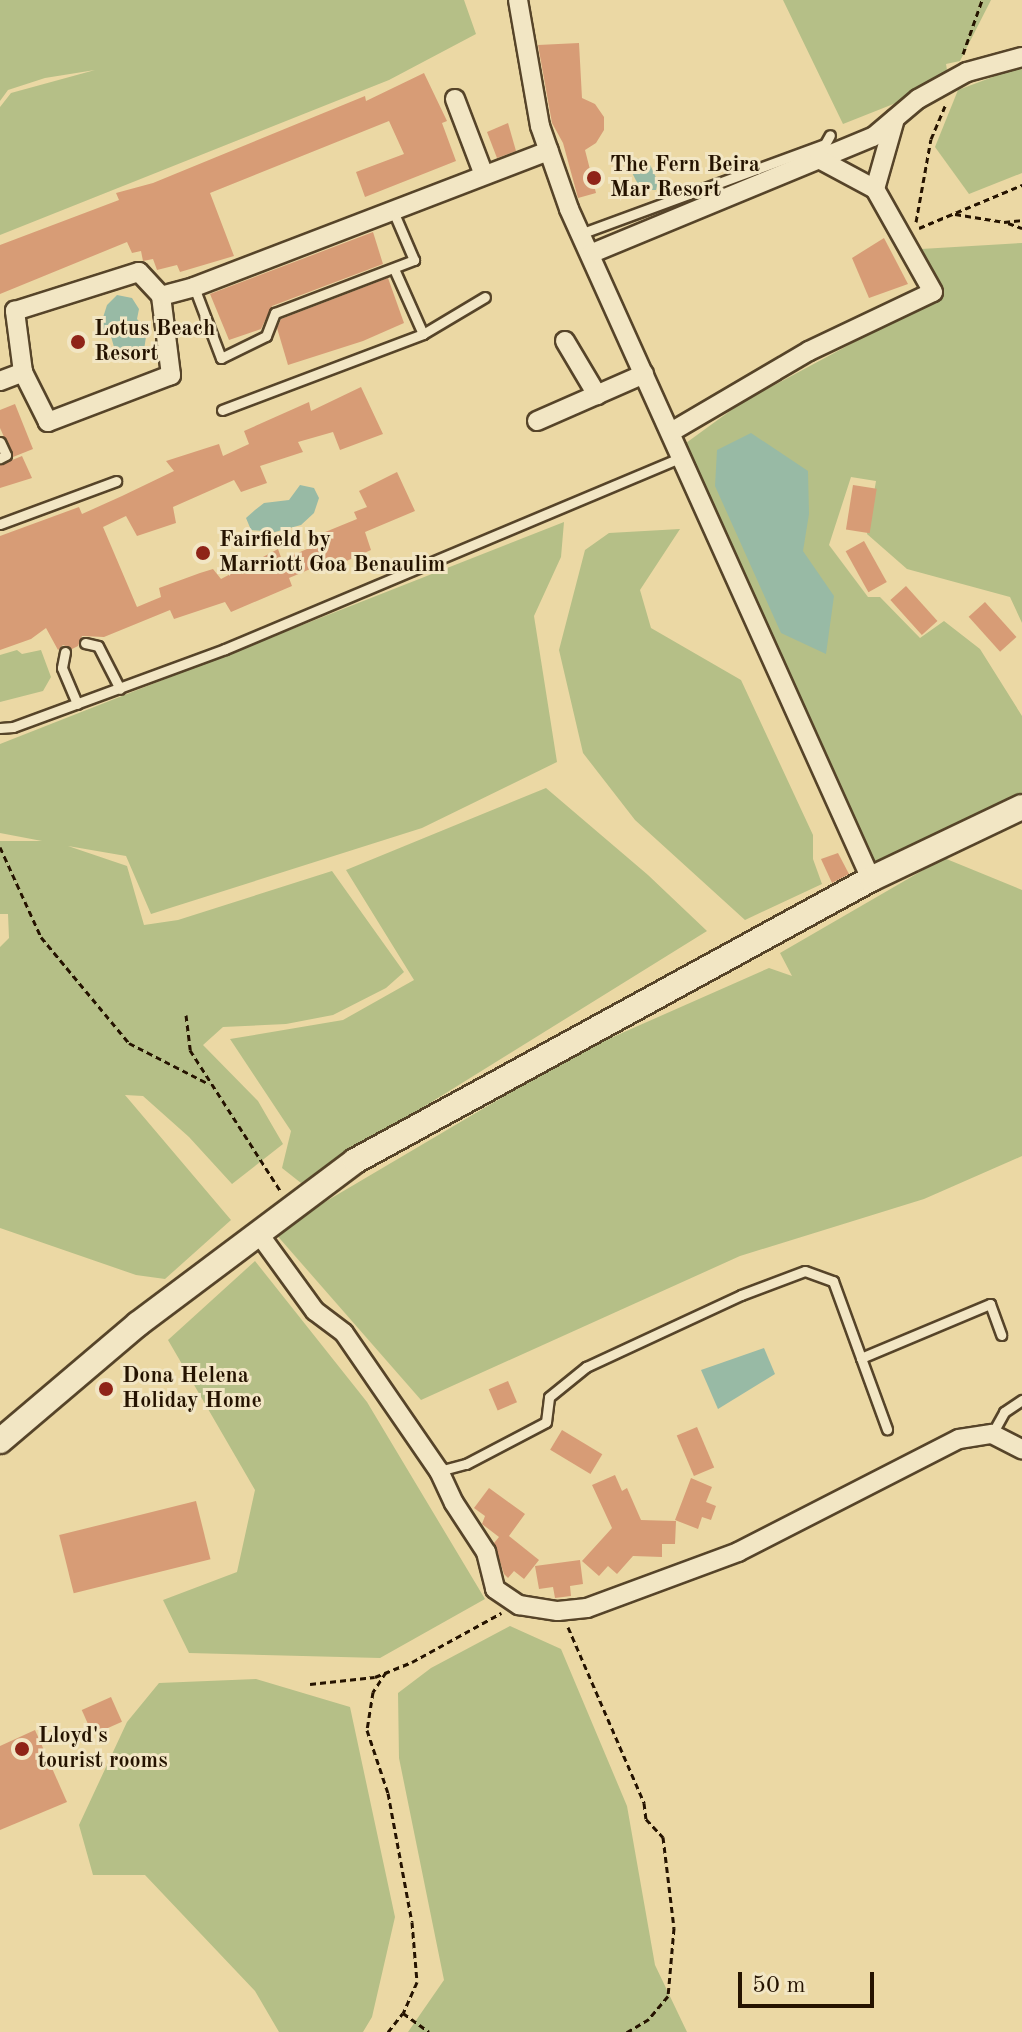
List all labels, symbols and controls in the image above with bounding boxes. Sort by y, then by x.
place label: The Fern Beira Mar Resort [610,152,760,204]
marker: The Fern Beira Mar Resort [585,169,603,187]
place label: Lotus Beach Resort [94,316,215,368]
marker: Lotus Beach Resort [69,333,87,351]
place label: Fairfield by Marriott Goa Benaulim [219,527,445,578]
marker: Fairfield by Marriott Goa Benaulim [194,544,212,562]
place label: Dona Helena Holiday Home [122,1363,262,1414]
marker: Dona Helena Holiday Home [97,1380,115,1398]
place label: Lloyd's tourist rooms [38,1723,168,1774]
marker: Lloyd's tourist rooms [13,1740,31,1758]
scale bar [742,1956,878,2006]
text: 50 m [752,1974,806,1998]

